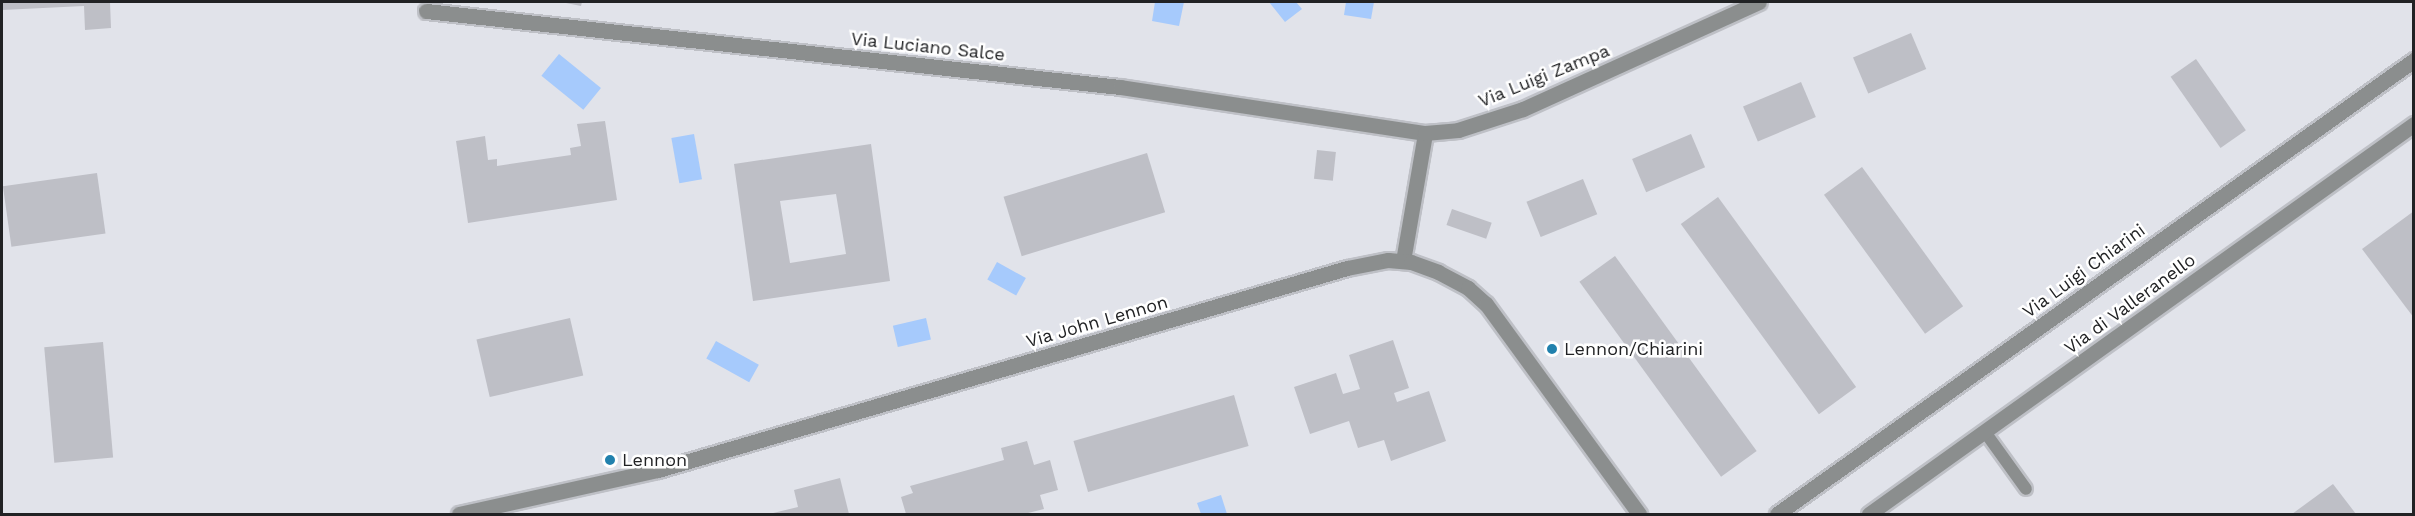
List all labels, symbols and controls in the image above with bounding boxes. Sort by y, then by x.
street label: Via Luciano Salce [850,28,1006,66]
street label: Via Luigi Zampa [1475,40,1613,112]
street label: Via Luigi Chiarini [2018,219,2150,323]
street label: Via di Valleranello [2060,249,2200,359]
street label: Via John Lennon [1023,291,1171,353]
place label: Lennon/Chiarini [1564,338,1703,360]
marker: Lennon/Chiarini [1545,342,1559,356]
place label: Lennon [622,449,687,471]
marker: Lennon [603,453,617,467]

